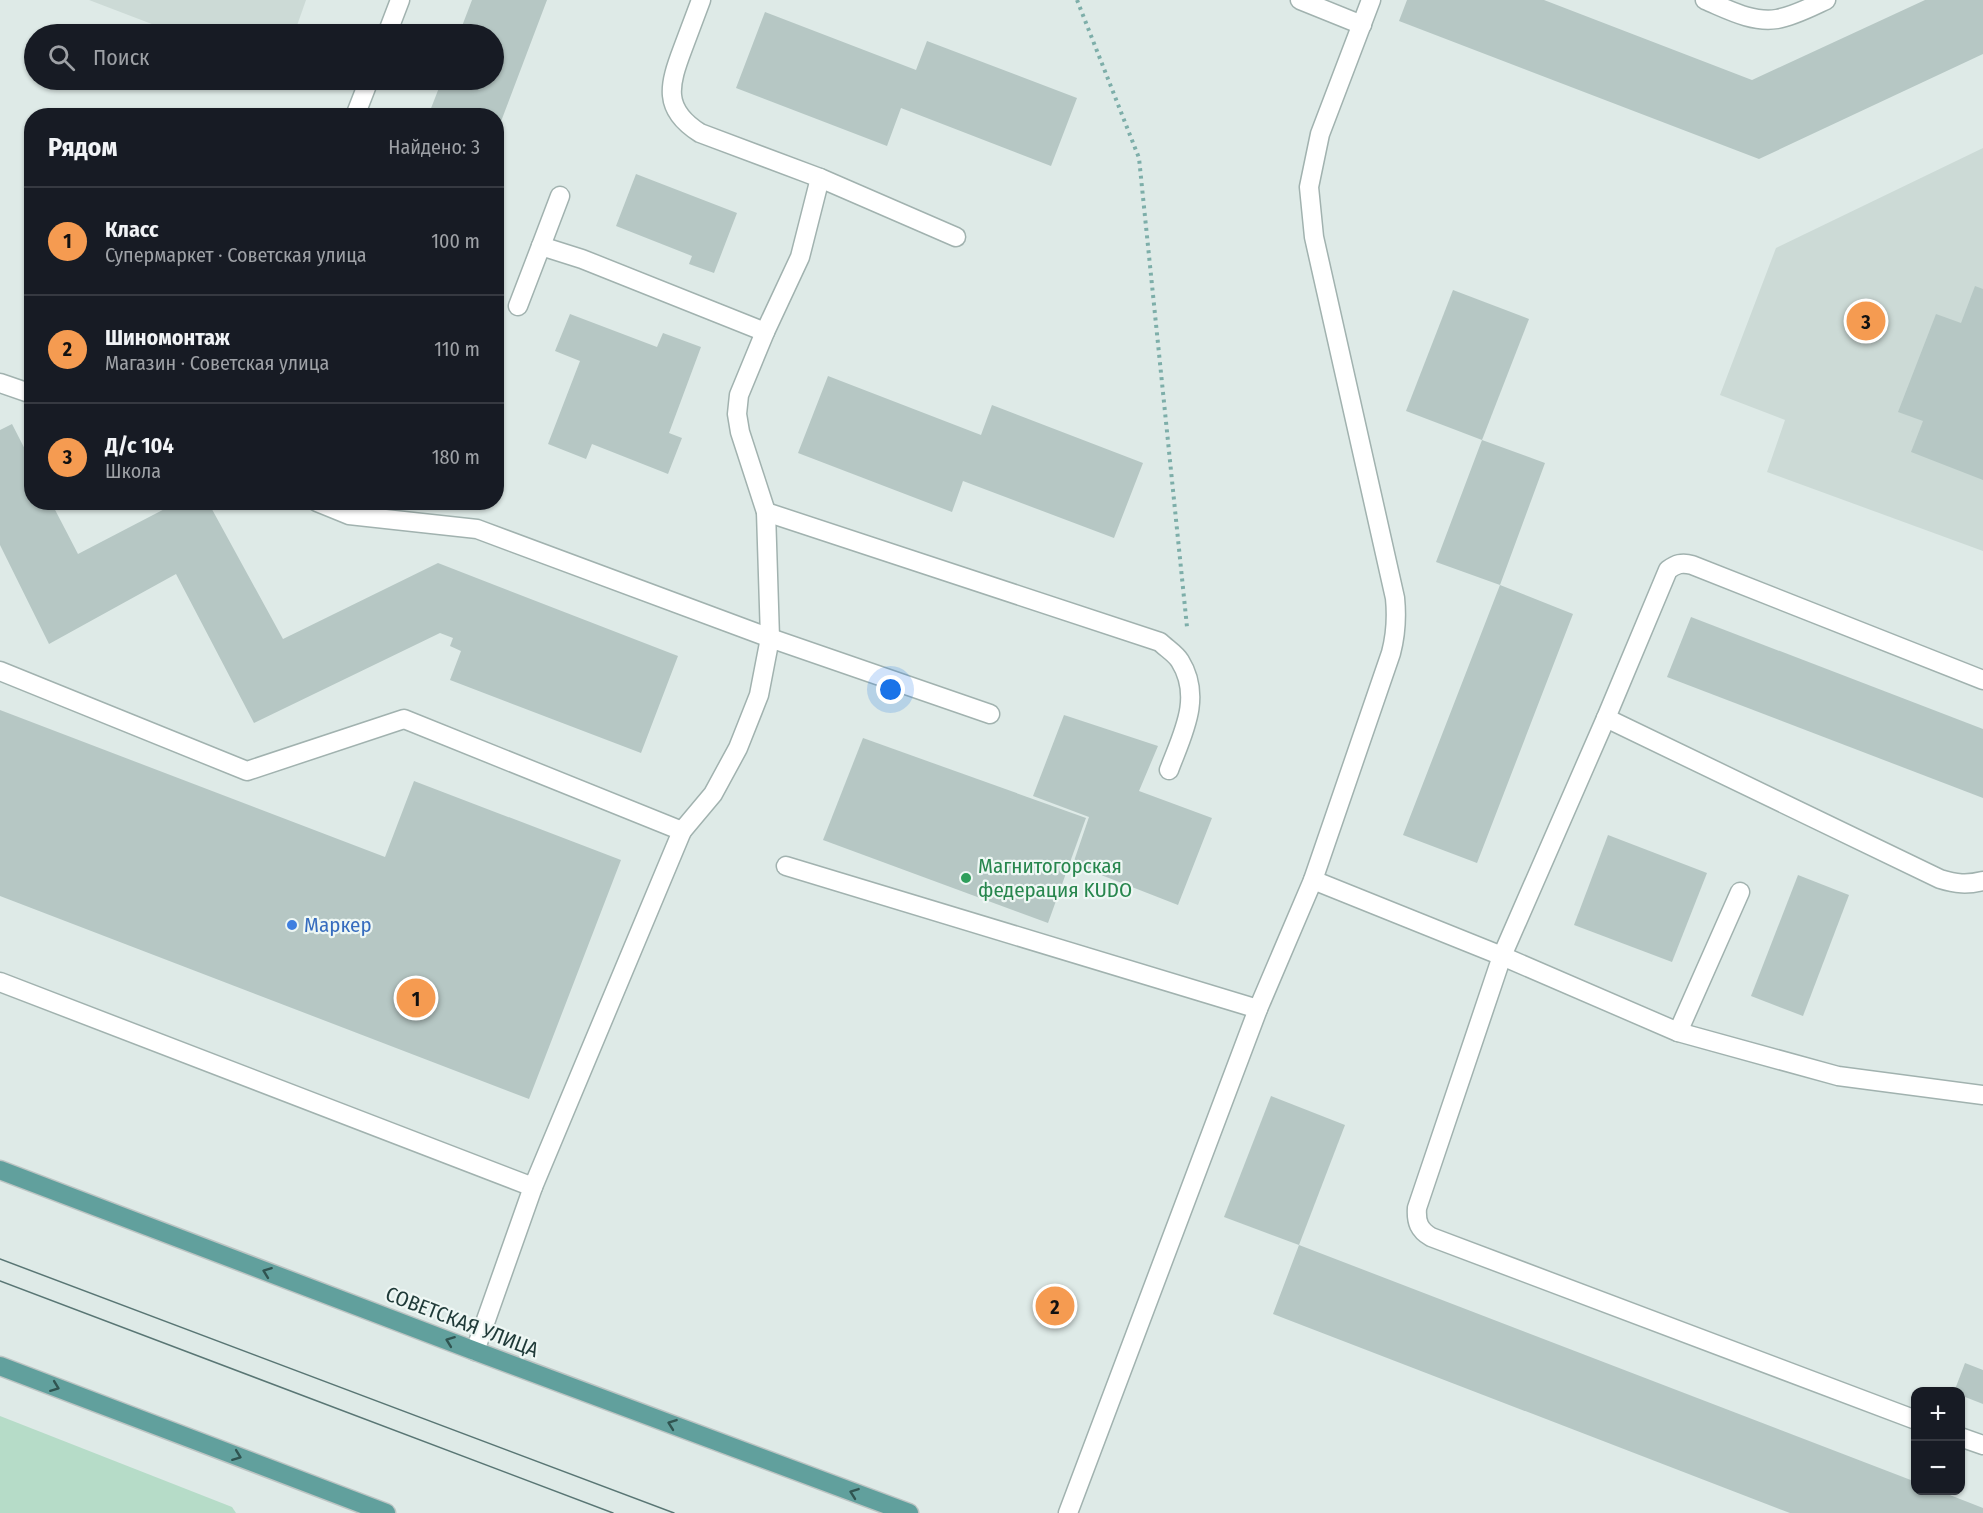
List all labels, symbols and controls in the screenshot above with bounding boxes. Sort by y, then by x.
search box [24,24,504,90]
icon: search [45,41,78,74]
text: Поиск [93,44,149,71]
text: Рядом [48,132,117,163]
text: Найдено: 3 [388,135,480,159]
text: Класс [105,216,159,243]
text: 1 [63,229,72,253]
text: 100 m [431,229,480,253]
text: Супермаркет · Советская улица [105,243,367,267]
pin: 3 [1846,298,1886,344]
text: Шиномонтаж [105,324,230,351]
text: 2 [63,337,72,361]
text: 110 m [434,337,480,361]
text: Магазин · Советская улица [105,351,329,375]
text: Д/с 104 [105,432,174,459]
text: 3 [63,445,72,469]
text: 180 m [432,445,480,469]
text: Школа [105,459,161,483]
your location [876,675,905,704]
place label: Магнитогорская федерация KUDO [978,853,1132,903]
marker: Магнитогорская федерация KUDO [959,871,973,885]
place label: Маркер [304,912,372,938]
marker: Маркер [285,918,299,932]
pin: 1 [396,976,436,1020]
one-way arrow [263,1267,274,1279]
street label: СОВЕТСКАЯ УЛИЦА [382,1281,542,1363]
pin: 2 [1036,1284,1074,1328]
one-way arrow [445,1336,455,1349]
one-way arrow [49,1380,60,1392]
map controls [1911,1387,1965,1495]
button: + [1911,1387,1965,1441]
one-way arrow [667,1419,677,1432]
button: − [1911,1441,1965,1495]
one-way arrow [231,1449,242,1462]
one-way arrow [849,1487,860,1500]

